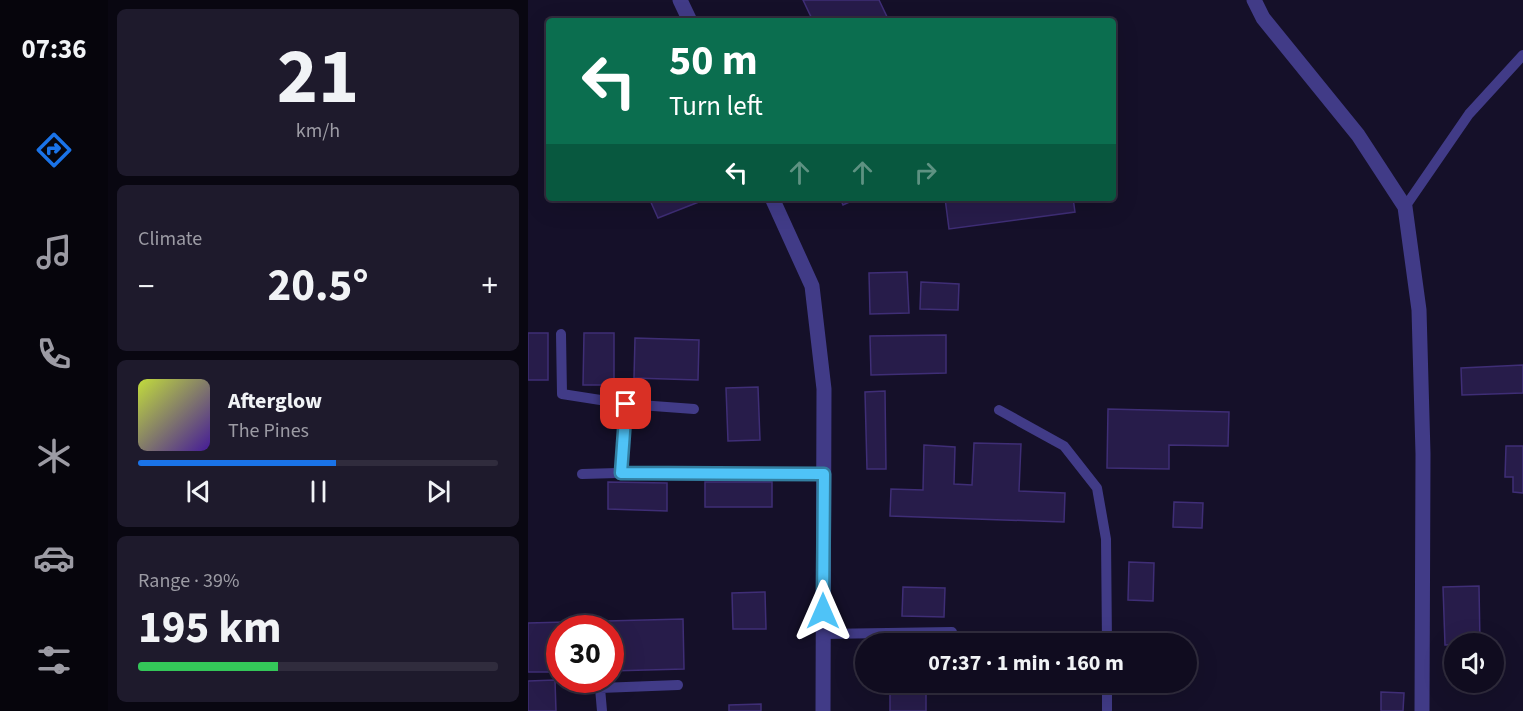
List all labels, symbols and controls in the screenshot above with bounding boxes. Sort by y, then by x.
text: 21 [277,22,359,133]
text: 07:36 [21,30,87,69]
text: 50 m [669,31,758,91]
icon: left [570,42,648,120]
text: Turn left [669,87,763,126]
text: km/h [296,117,340,145]
icon: directions [33,129,75,171]
icon: left [720,156,753,189]
icon: ahead [783,156,816,189]
icon: ahead [846,156,879,189]
icon: right [909,156,942,189]
text: Climate [138,225,202,253]
icon: music [33,231,75,273]
text: 20.5° [267,254,369,318]
text: − [138,263,154,310]
text: + [482,263,498,310]
icon: phone [33,333,75,375]
pin [600,378,651,429]
text: Afterglow [228,385,322,417]
icon: arrive [609,387,642,420]
text: The Pines [228,417,309,445]
icon: climate [33,435,75,477]
icon: previous [182,475,215,508]
icon: pause [302,475,335,508]
icon: next [422,475,455,508]
icon: car [33,537,75,579]
text: Range · 39% [138,567,239,595]
position arrow [791,579,855,643]
text: 195 km [138,596,282,660]
speed limit sign: 30 [546,615,624,693]
map controls [1444,633,1504,693]
button: sound [1444,633,1504,693]
icon: filters [33,639,75,681]
text: 07:37 · 1 min · 160 m [928,647,1124,679]

